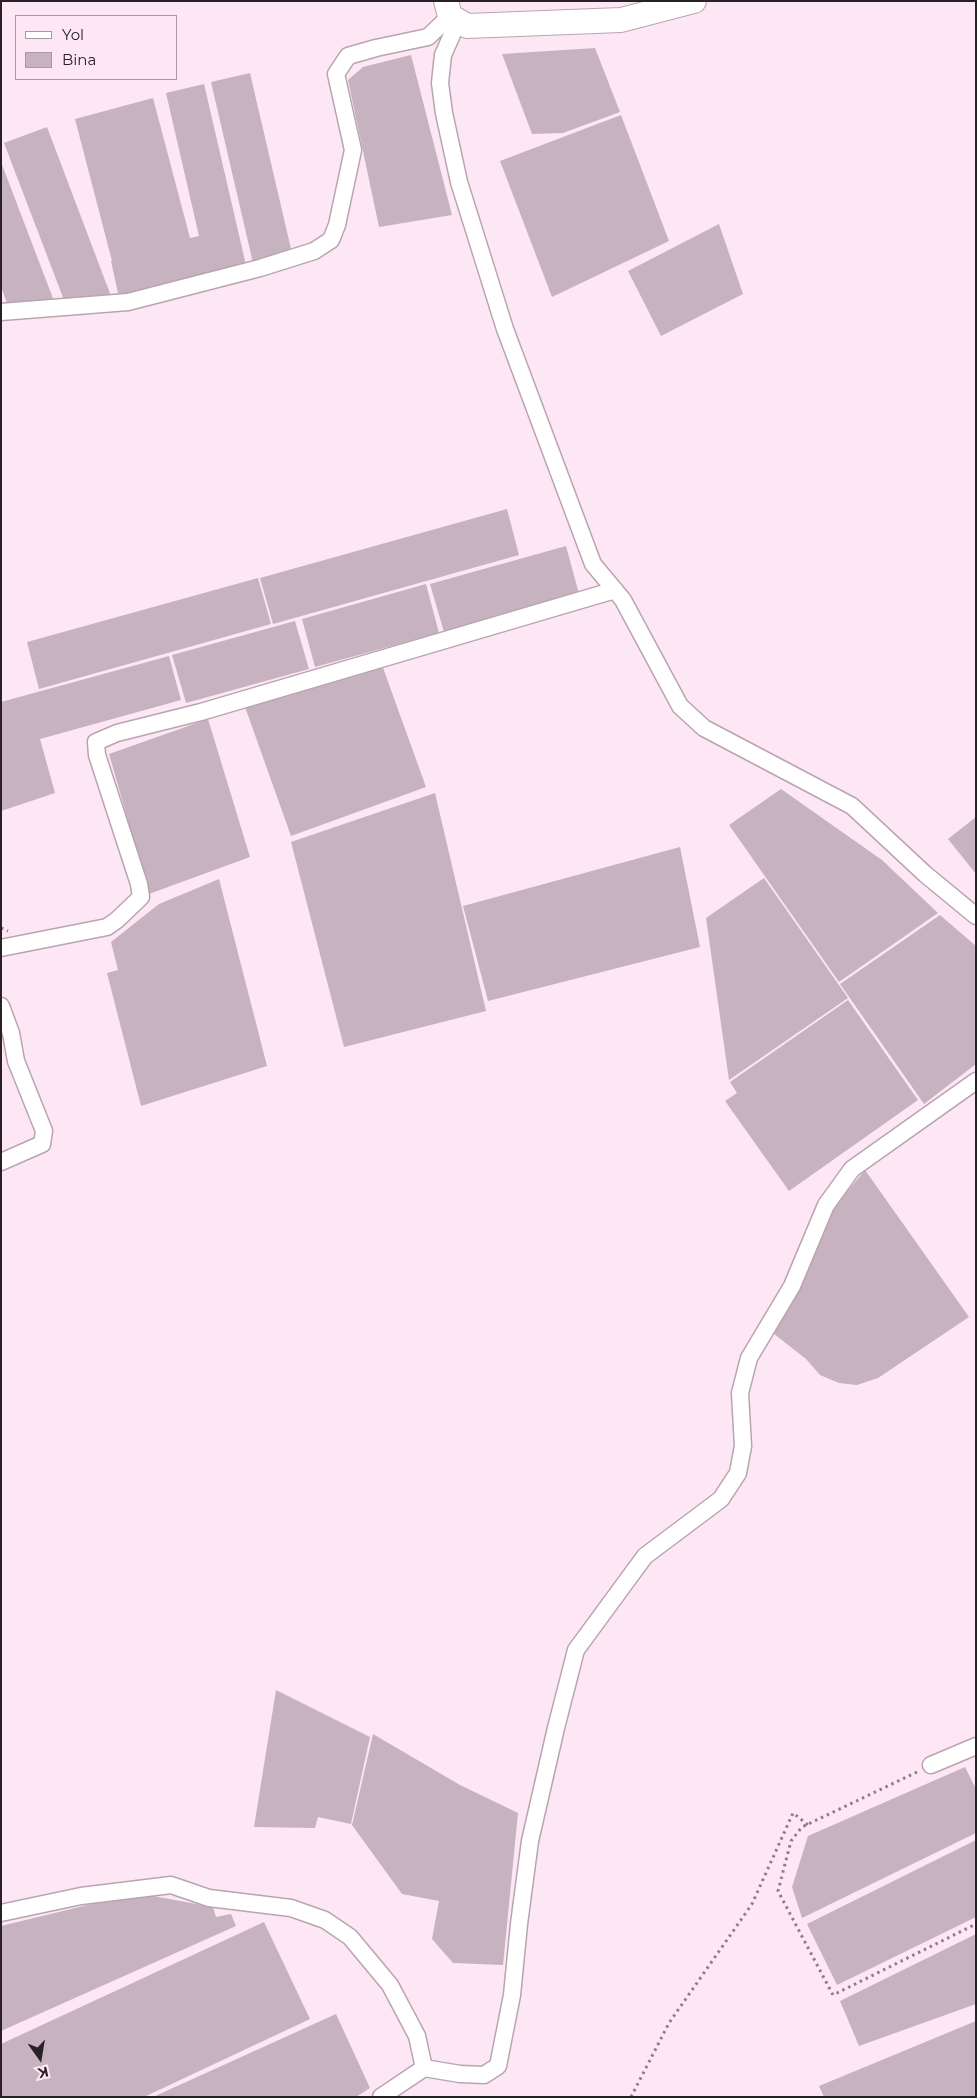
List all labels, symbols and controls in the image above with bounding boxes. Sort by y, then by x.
legend [15,15,178,80]
text: Yol [62,25,84,44]
text: Bina [62,50,96,69]
north arrow [15,2033,65,2083]
text: K [36,2063,50,2083]

